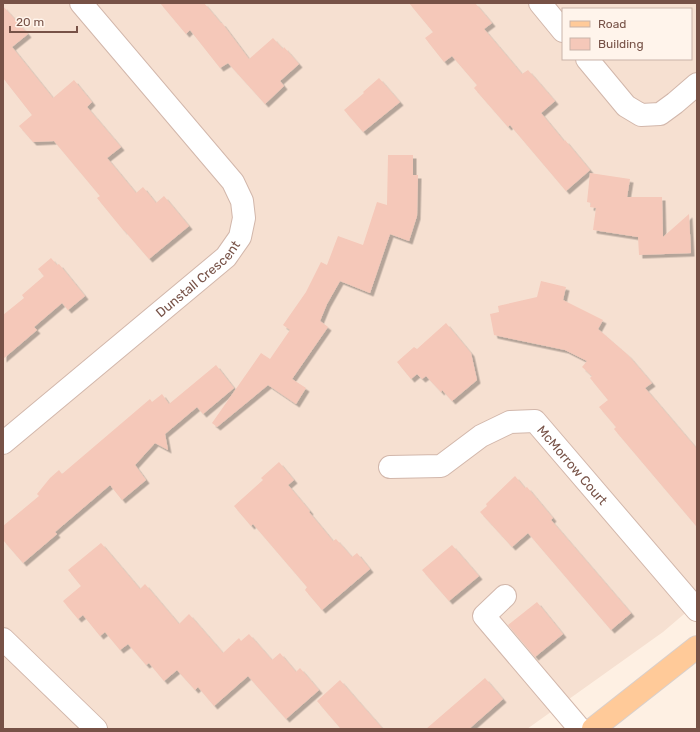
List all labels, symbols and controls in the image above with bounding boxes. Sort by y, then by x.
scale bar [10,8,77,34]
legend [562,8,692,60]
text: 20 m [16,15,44,29]
text: Road [598,17,626,31]
text: Building [598,37,644,51]
street label: Dunstall Crescent [153,238,243,320]
street label: McMorrow Court [534,422,610,508]

